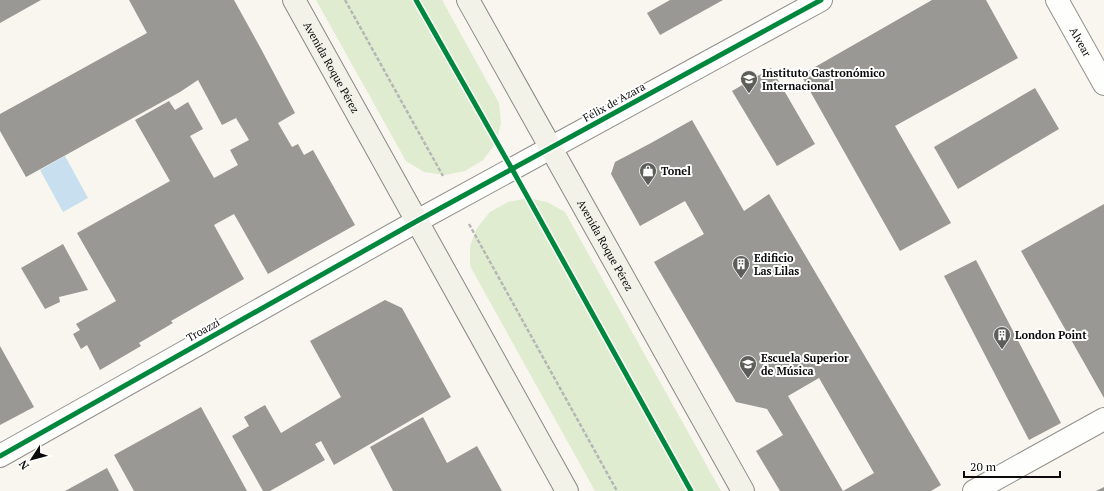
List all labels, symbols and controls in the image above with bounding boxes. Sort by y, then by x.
street label: Avenida Roque Pérez [300,19,362,115]
street label: Alvear [1067,25,1095,60]
place label: Instituto Gastronómico Internacional [762,66,885,93]
school or university icon: Instituto Gastronómico Internacional [739,69,759,94]
street label: Félix de Azara [581,79,648,125]
shop icon: Tonel [638,161,658,186]
place label: Tonel [661,164,691,178]
street label: Avenida Roque Pérez [574,197,636,293]
place label: Edificio Las Lilas [754,251,799,278]
building icon: Edificio Las Lilas [731,254,751,279]
street label: Troazzi [184,315,222,345]
building icon: London Point [992,325,1012,350]
place label: London Point [1015,328,1087,342]
place label: Escuela Superior de Música [761,351,849,378]
school or university icon: Escuela Superior de Música [738,354,758,379]
north arrow [12,439,52,479]
scale bar [964,453,1060,479]
text: N [15,457,32,472]
text: 20 m [970,459,997,474]

